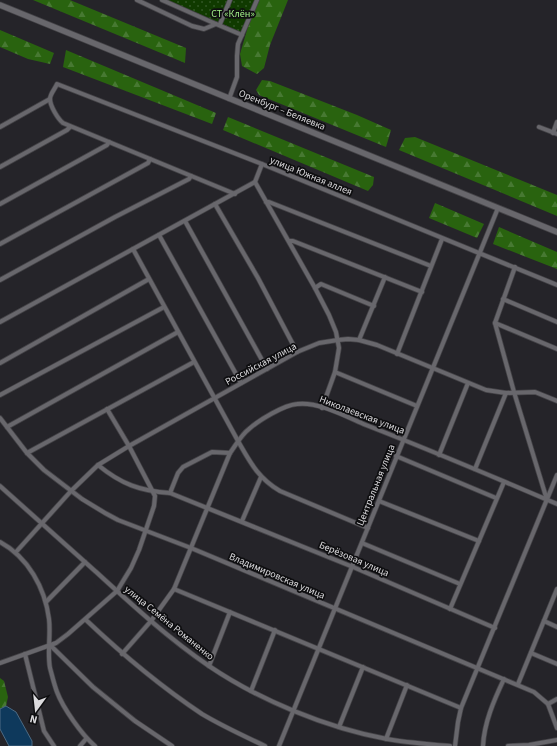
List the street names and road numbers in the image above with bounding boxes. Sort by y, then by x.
street label: Оренбург – Беляевка [237,86,327,134]
street label: улица Южная аллея [268,153,354,199]
street label: Российская улица [223,339,299,389]
street label: Николаевская улица [317,392,407,438]
street label: Центральная улица [353,442,399,528]
street label: Берёзовая улица [317,538,391,580]
street label: Владимировская улица [227,549,327,603]
street label: улица Семёна Романенко [121,582,217,664]

